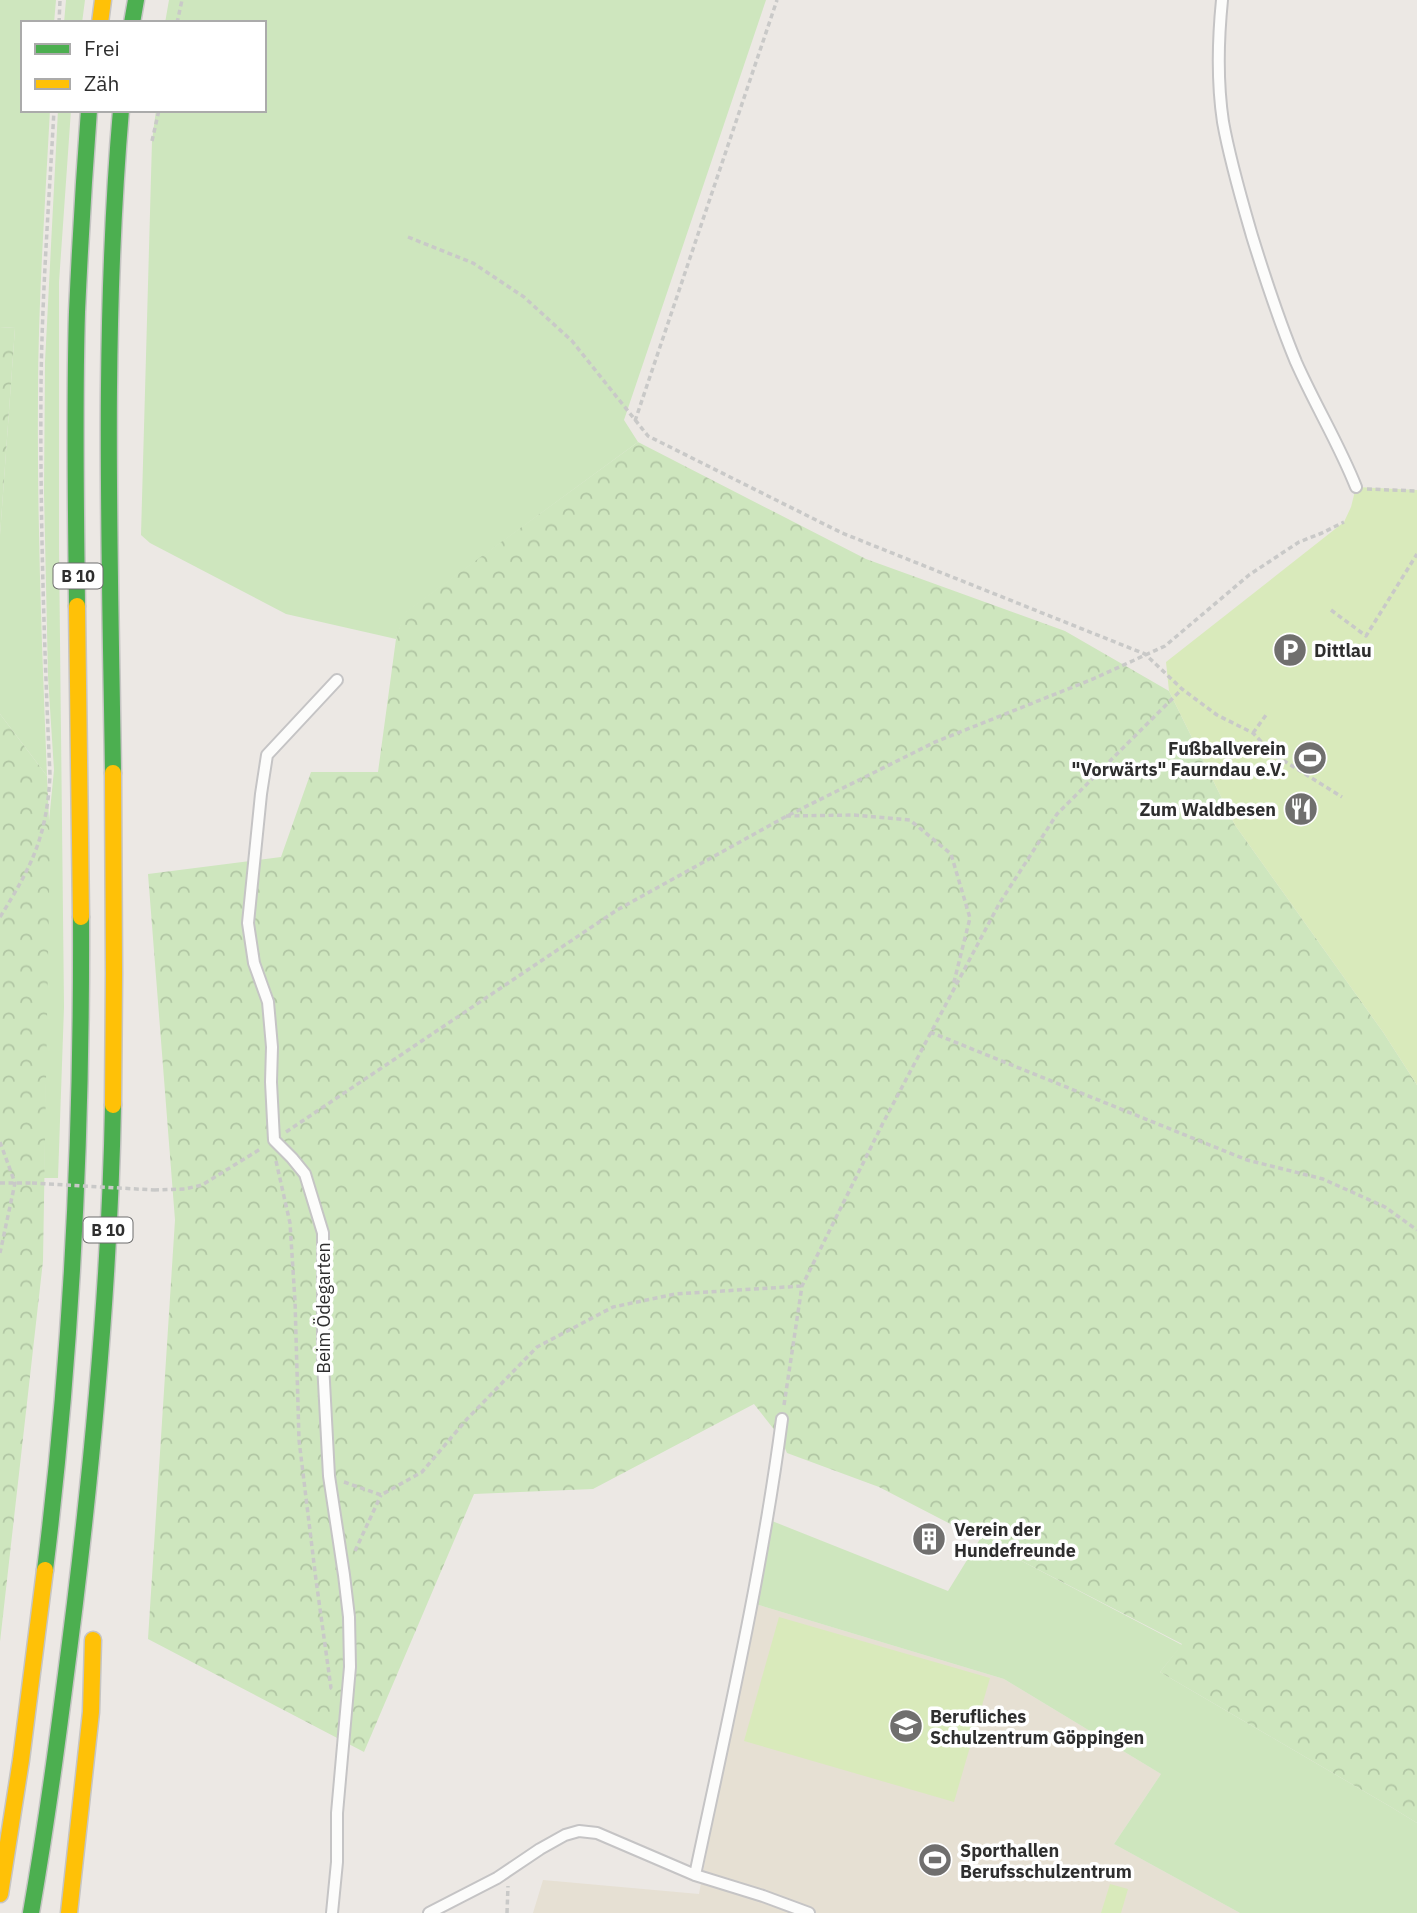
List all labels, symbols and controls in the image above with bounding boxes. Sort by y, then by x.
legend [21,21,266,112]
text: Frei [84,34,120,62]
text: Zäh [84,69,119,97]
road number: B 10 [54,564,102,589]
parking icon: Dittlau [1271,631,1309,669]
place label: Dittlau [1314,639,1372,662]
place label: Fußballverein "Vorwärts" Faurndau e.V. [1071,737,1286,781]
sports icon: Fußballverein "Vorwärts" Faurndau e.V. [1291,739,1329,777]
restaurant icon: Zum Waldbesen [1282,790,1320,828]
place label: Zum Waldbesen [1140,798,1276,821]
road number: B 10 [84,1218,132,1242]
street label: Beim Ödegarten [312,1242,335,1374]
place label: Verein der Hundefreunde [954,1518,1076,1562]
building icon: Verein der Hundefreunde [910,1520,948,1558]
place label: Berufliches Schulzentrum Göppingen [930,1705,1144,1749]
school or university icon: Berufliches Schulzentrum Göppingen [887,1707,925,1745]
place label: Sporthallen Berufsschulzentrum [960,1839,1132,1883]
sports icon: Sporthallen Berufsschulzentrum [916,1841,954,1879]

